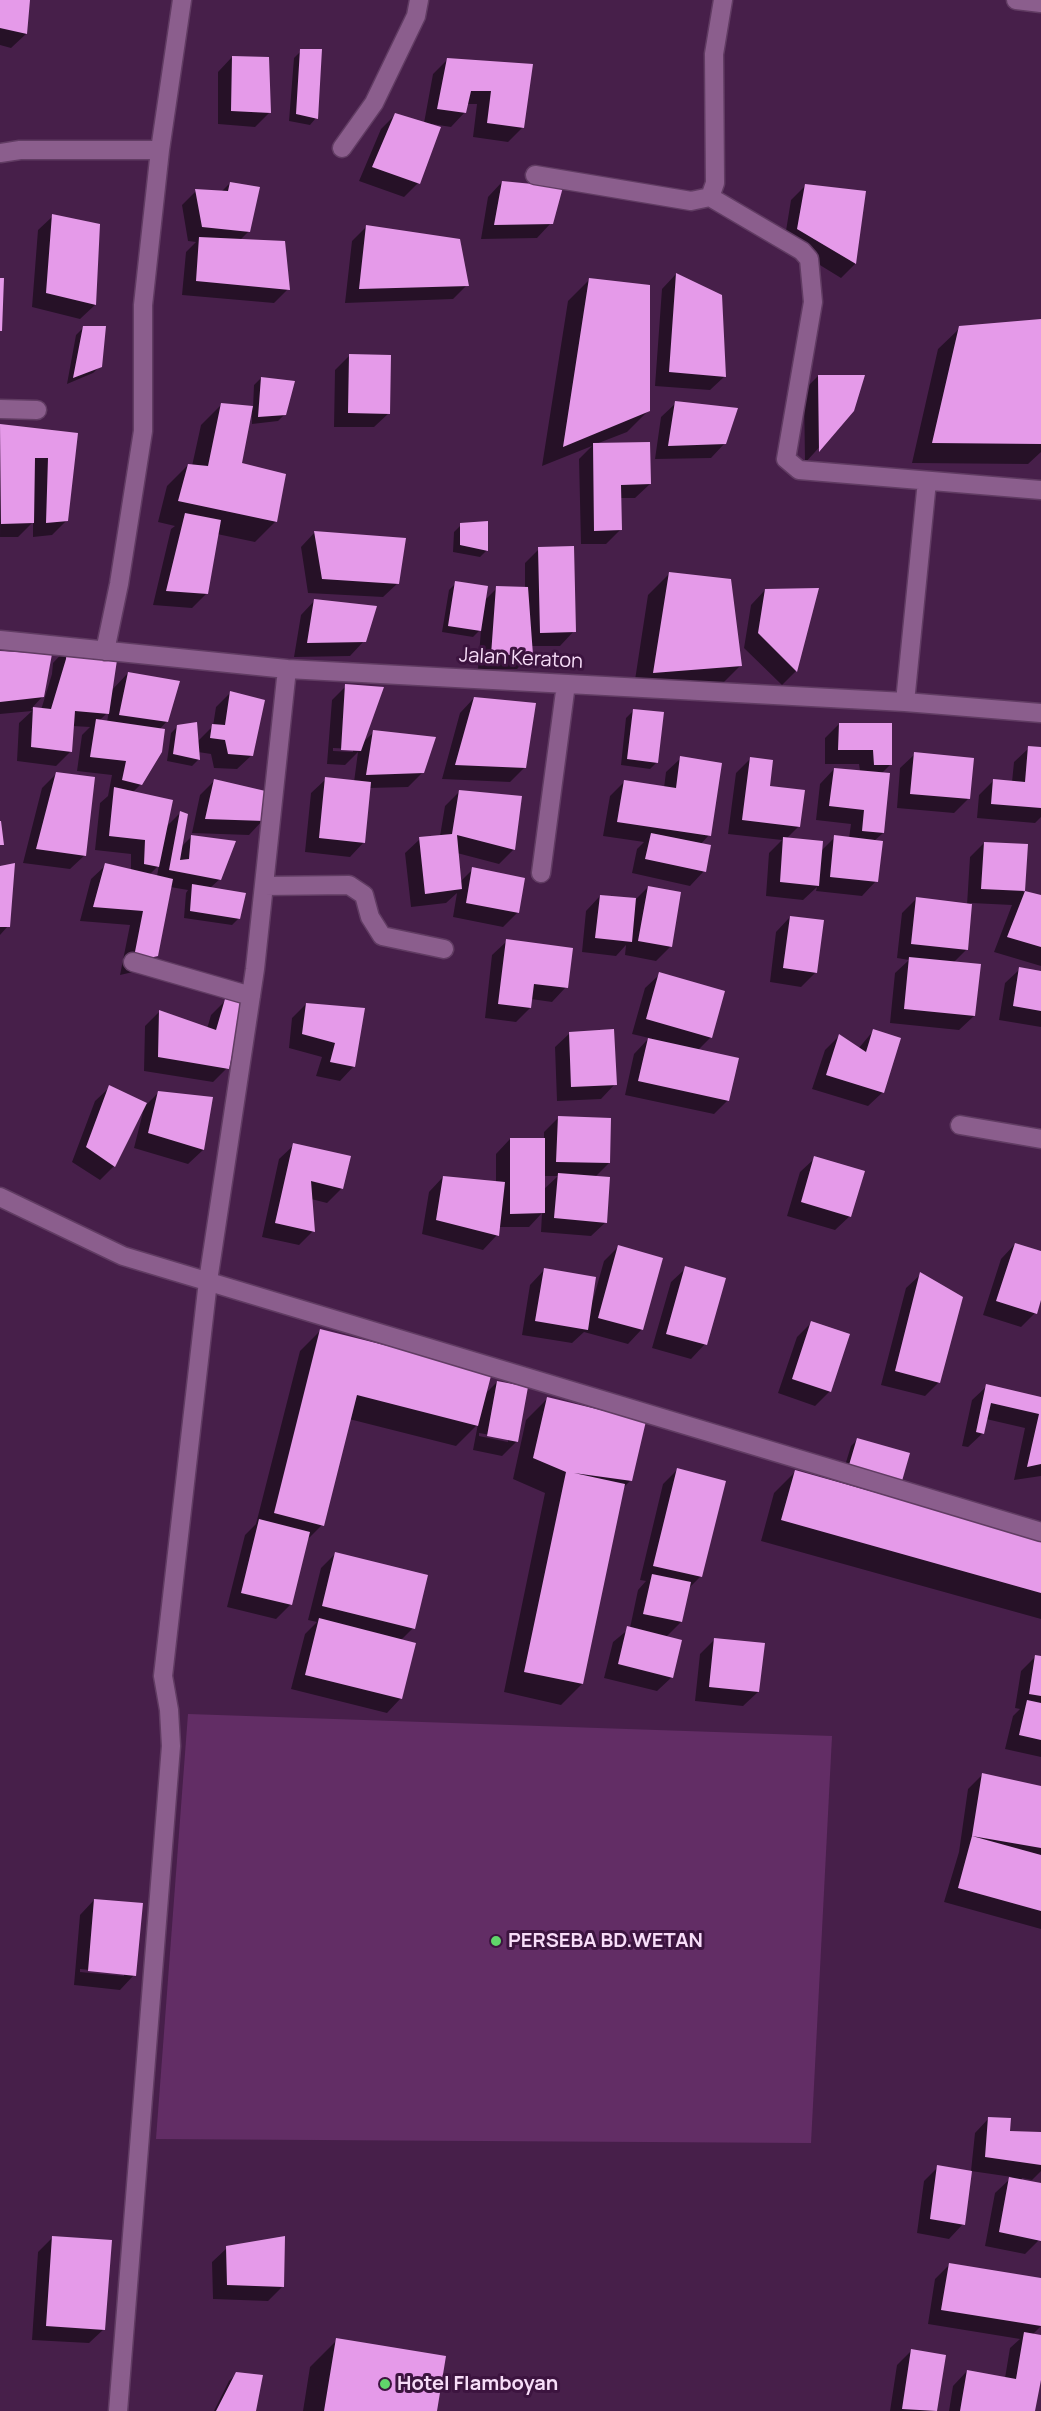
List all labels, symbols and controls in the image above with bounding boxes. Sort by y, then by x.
street label: Jalan Keraton [458,644,584,674]
place label: PERSEBA BD.WETAN [508,1929,703,1953]
marker: PERSEBA BD.WETAN [489,1934,503,1948]
place label: Hotel Flamboyan [397,2372,558,2396]
marker: Hotel Flamboyan [378,2377,392,2391]

